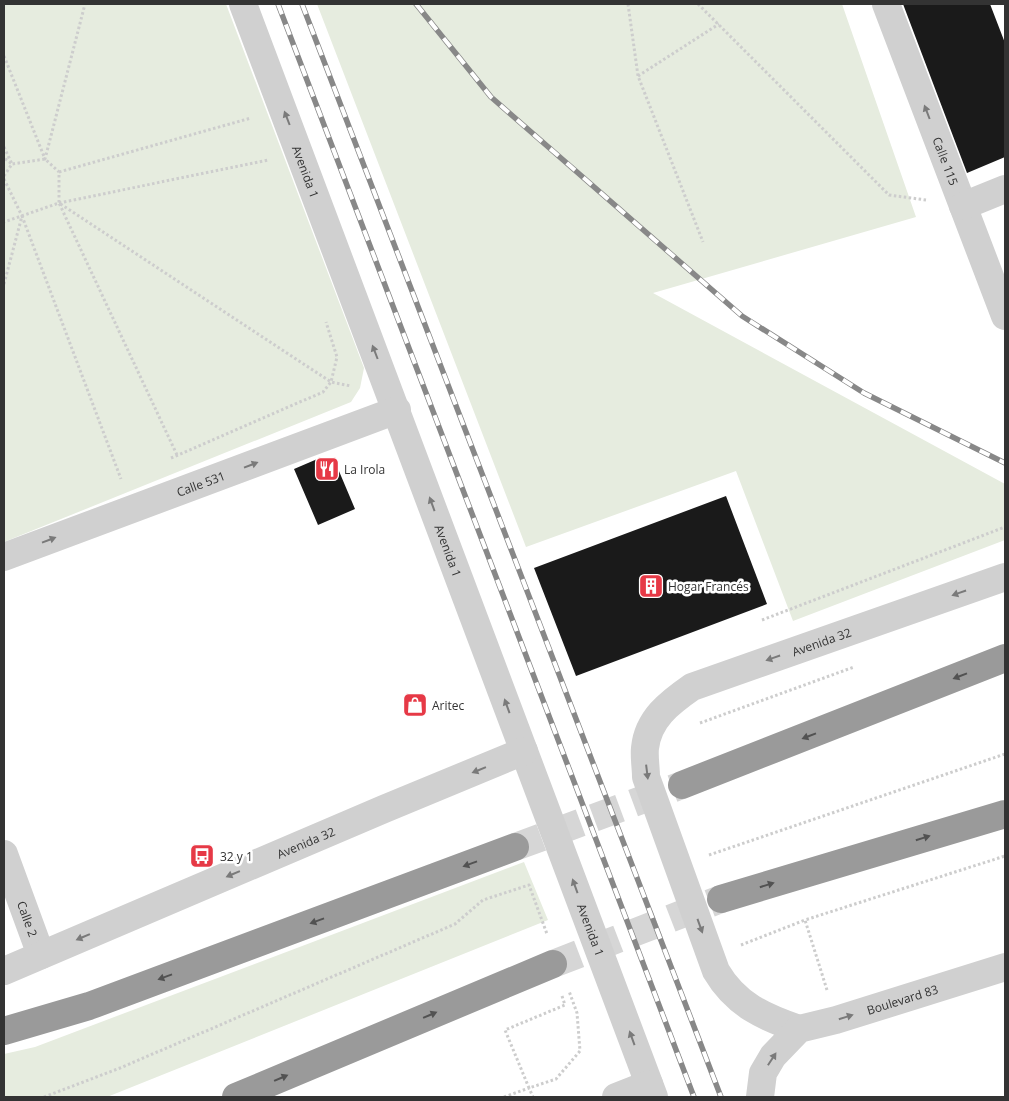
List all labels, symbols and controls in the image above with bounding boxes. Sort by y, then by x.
one-way arrow [923,104,930,119]
one-way arrow [283,110,291,125]
street label: Calle 115 [929,134,963,188]
street label: Avenida 1 [288,143,324,200]
one-way arrow [371,344,379,359]
restaurant icon: La Irola [314,456,340,482]
one-way arrow [243,460,258,468]
place label: La Irola [344,461,385,478]
street label: Calle 531 [174,467,227,500]
one-way arrow [428,496,436,511]
street label: Avenida 1 [431,522,466,579]
one-way arrow [42,536,57,543]
building icon: Hogar Francés [638,573,664,599]
place label: Hogar Francés [668,578,749,595]
one-way arrow [951,589,966,597]
street label: Avenida 32 [790,623,853,660]
one-way arrow [765,655,780,662]
one-way arrow [952,672,967,680]
shop icon: Aritec [402,692,428,718]
place label: Aritec [432,697,465,714]
one-way arrow [503,698,510,713]
one-way arrow [801,732,816,740]
one-way arrow [643,765,651,781]
one-way arrow [472,766,486,774]
street label: Avenida 32 [274,822,338,862]
one-way arrow [916,834,931,842]
bus stop icon: 32 y 1 [189,843,215,869]
place label: 32 y 1 [220,848,253,865]
one-way arrow [462,860,477,868]
one-way arrow [226,870,240,878]
one-way arrow [571,878,579,893]
one-way arrow [760,881,775,889]
street label: Calle 2 [13,898,42,939]
street label: Avenida 1 [574,901,609,958]
one-way arrow [310,918,325,925]
one-way arrow [697,918,704,933]
one-way arrow [76,934,90,942]
one-way arrow [157,973,172,981]
street label: Boulevard 83 [865,980,940,1018]
one-way arrow [423,1011,437,1019]
one-way arrow [839,1012,854,1020]
one-way arrow [628,1031,635,1046]
one-way arrow [767,1053,776,1066]
one-way arrow [273,1074,288,1082]

